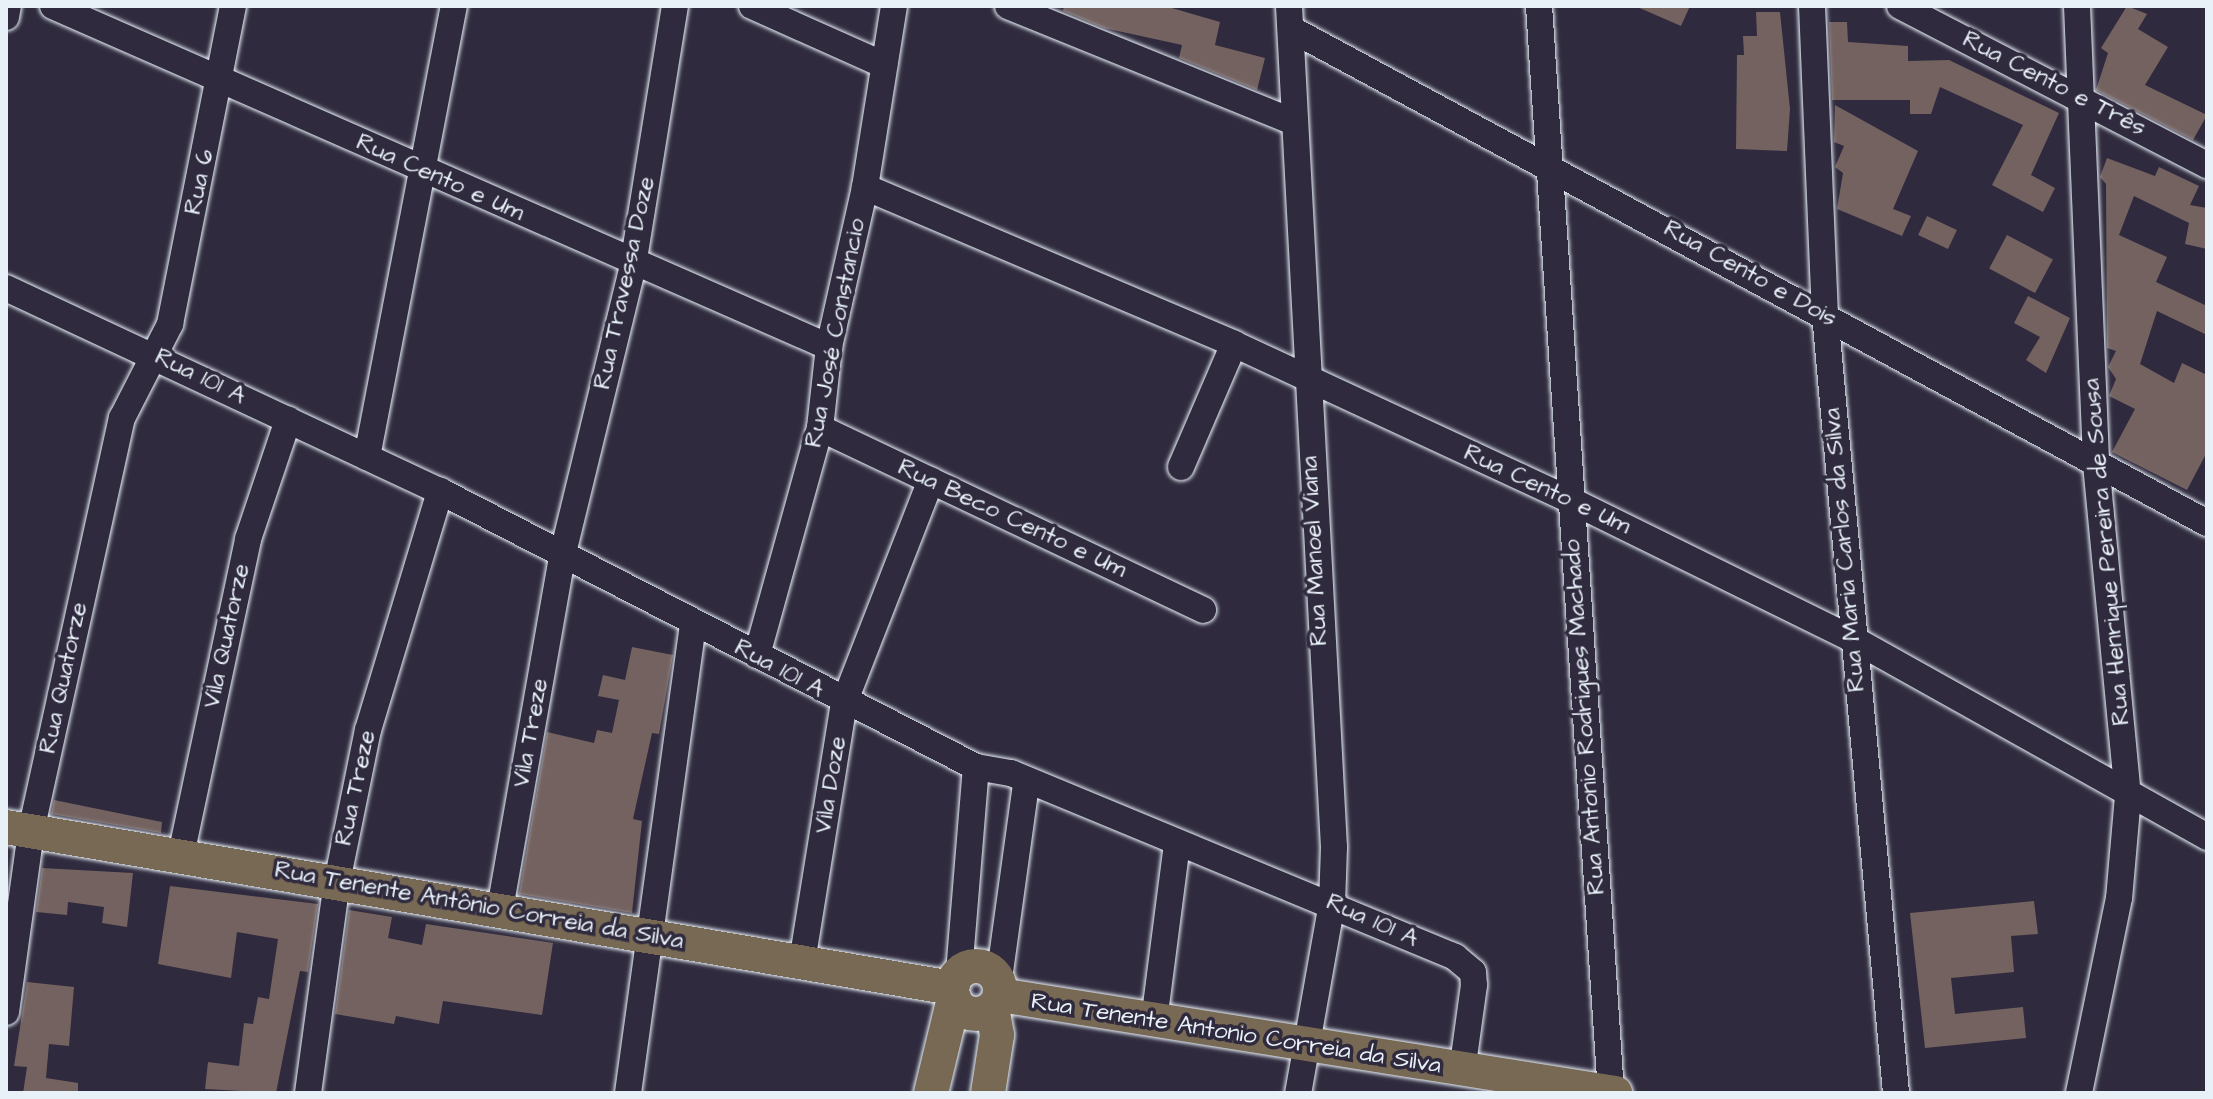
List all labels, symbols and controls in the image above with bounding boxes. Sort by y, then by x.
street label: Rua Cento e Três [1958,25,2150,143]
street label: Rua Cento e Um [352,128,528,228]
street label: Rua 6 [179,147,221,217]
street label: Rua Travessa Doze [588,174,662,392]
street label: Rua Cento e Dois [1659,215,1841,333]
street label: Rua José Constancio [800,216,872,450]
street label: Rua 101 A [150,343,250,411]
street label: Rua Henrique Pereira de Sousa [2077,377,2137,727]
street label: Rua Maria Carlos da Silva [1818,407,1872,693]
street label: Rua Cento e Um [1459,439,1635,541]
street label: Rua Beco Cento e Um [893,453,1131,585]
street label: Rua Manoel Viana [1296,455,1334,647]
street label: Rua Antonio Rodrigues Machado [1558,538,1612,896]
street label: Vila Quatorze [198,561,256,711]
street label: Rua Quatorze [34,600,94,756]
street label: Rua 101 A [729,633,829,705]
street label: Vila Treze [507,676,555,790]
street label: Rua Treze [330,728,382,848]
street label: Vila Doze [809,734,853,836]
street label: Rua Tenente Antônio Correia da Silva [272,856,686,956]
street label: Rua 101 A [1322,888,1422,954]
street label: Rua Tenente Antonio Correia da Silva [1029,987,1443,1081]

